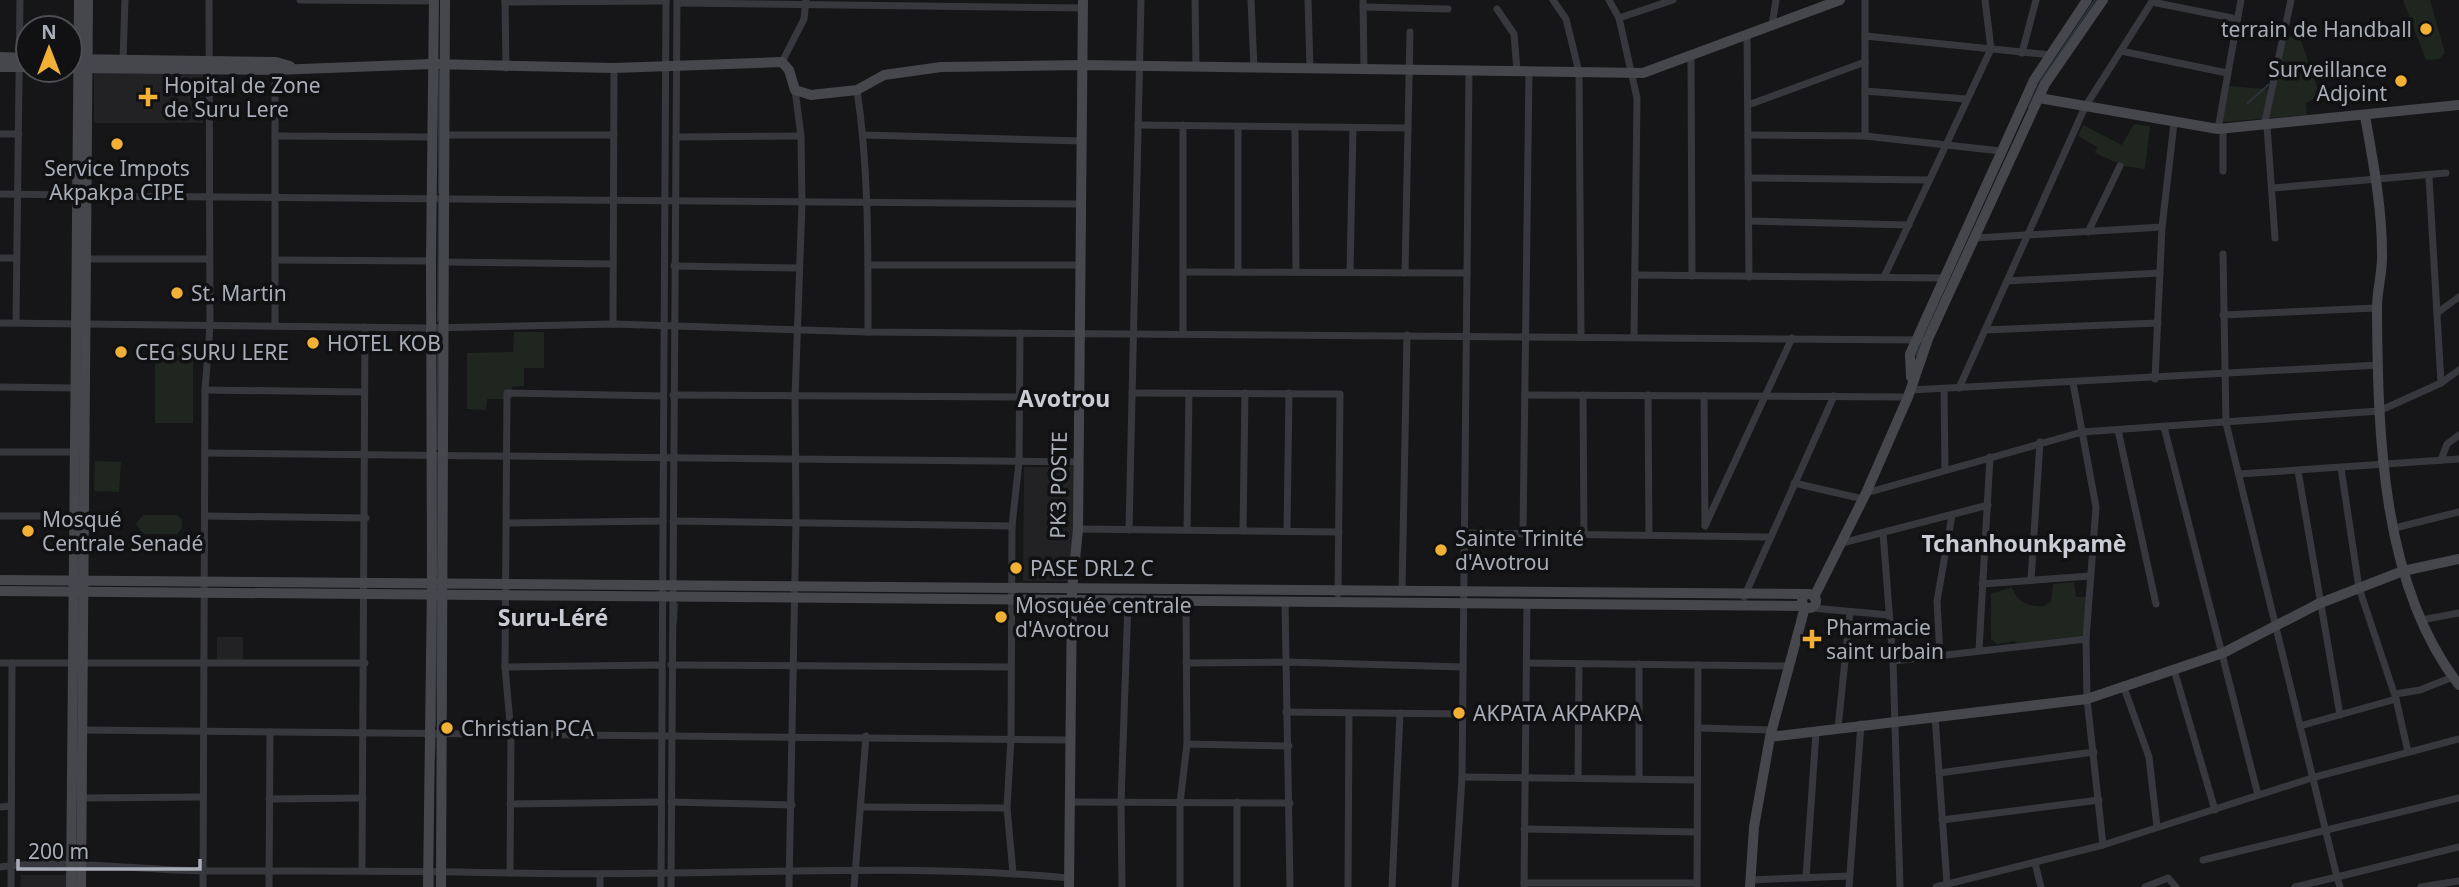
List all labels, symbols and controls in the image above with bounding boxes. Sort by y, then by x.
north arrow [14,14,84,84]
place label: terrain de Handball [2221,15,2412,43]
text: N [41,19,57,45]
marker: terrain de Handball [2418,21,2434,37]
place label: Surveillance Adjoint [2268,55,2387,107]
place label: Hopital de Zone de Suru Lere [164,71,321,123]
marker: Surveillance Adjoint [2393,73,2409,89]
marker: Hopital de Zone de Suru Lere [138,87,158,107]
marker: Service Impots Akpakpa CIPE [109,136,125,152]
place label: Service Impots Akpakpa CIPE [44,154,190,206]
place label: St. Martin [191,279,287,307]
marker: St. Martin [169,285,185,301]
place label: HOTEL KOB [327,329,441,357]
marker: HOTEL KOB [305,335,321,351]
place label: CEG SURU LERE [135,338,289,366]
marker: CEG SURU LERE [113,344,129,360]
district label: Avotrou [1018,382,1110,414]
street label: PK3 POSTE [1043,431,1073,539]
place label: Mosqué Centrale Senadé [42,505,203,557]
marker: Mosqué Centrale Senadé [20,523,36,539]
place label: Sainte Trinité d'Avotrou [1455,524,1584,576]
district label: Tchanhounkpamè [1921,527,2127,559]
marker: Sainte Trinité d'Avotrou [1433,542,1449,558]
place label: PASE DRL2 C [1030,554,1154,582]
marker: PASE DRL2 C [1008,560,1024,576]
place label: Mosquée centrale d'Avotrou [1015,591,1192,643]
district label: Suru-Léré [498,601,608,633]
marker: Mosquée centrale d'Avotrou [993,609,1009,625]
place label: Pharmacie saint urbain [1826,613,1944,665]
marker: Pharmacie saint urbain [1804,631,1820,647]
place label: AKPATA AKPAKPA [1473,699,1642,727]
marker: AKPATA AKPAKPA [1451,705,1467,721]
place label: Christian PCA [461,714,595,742]
marker: Christian PCA [439,720,455,736]
scale bar [18,828,200,872]
text: 200 m [28,837,89,865]

